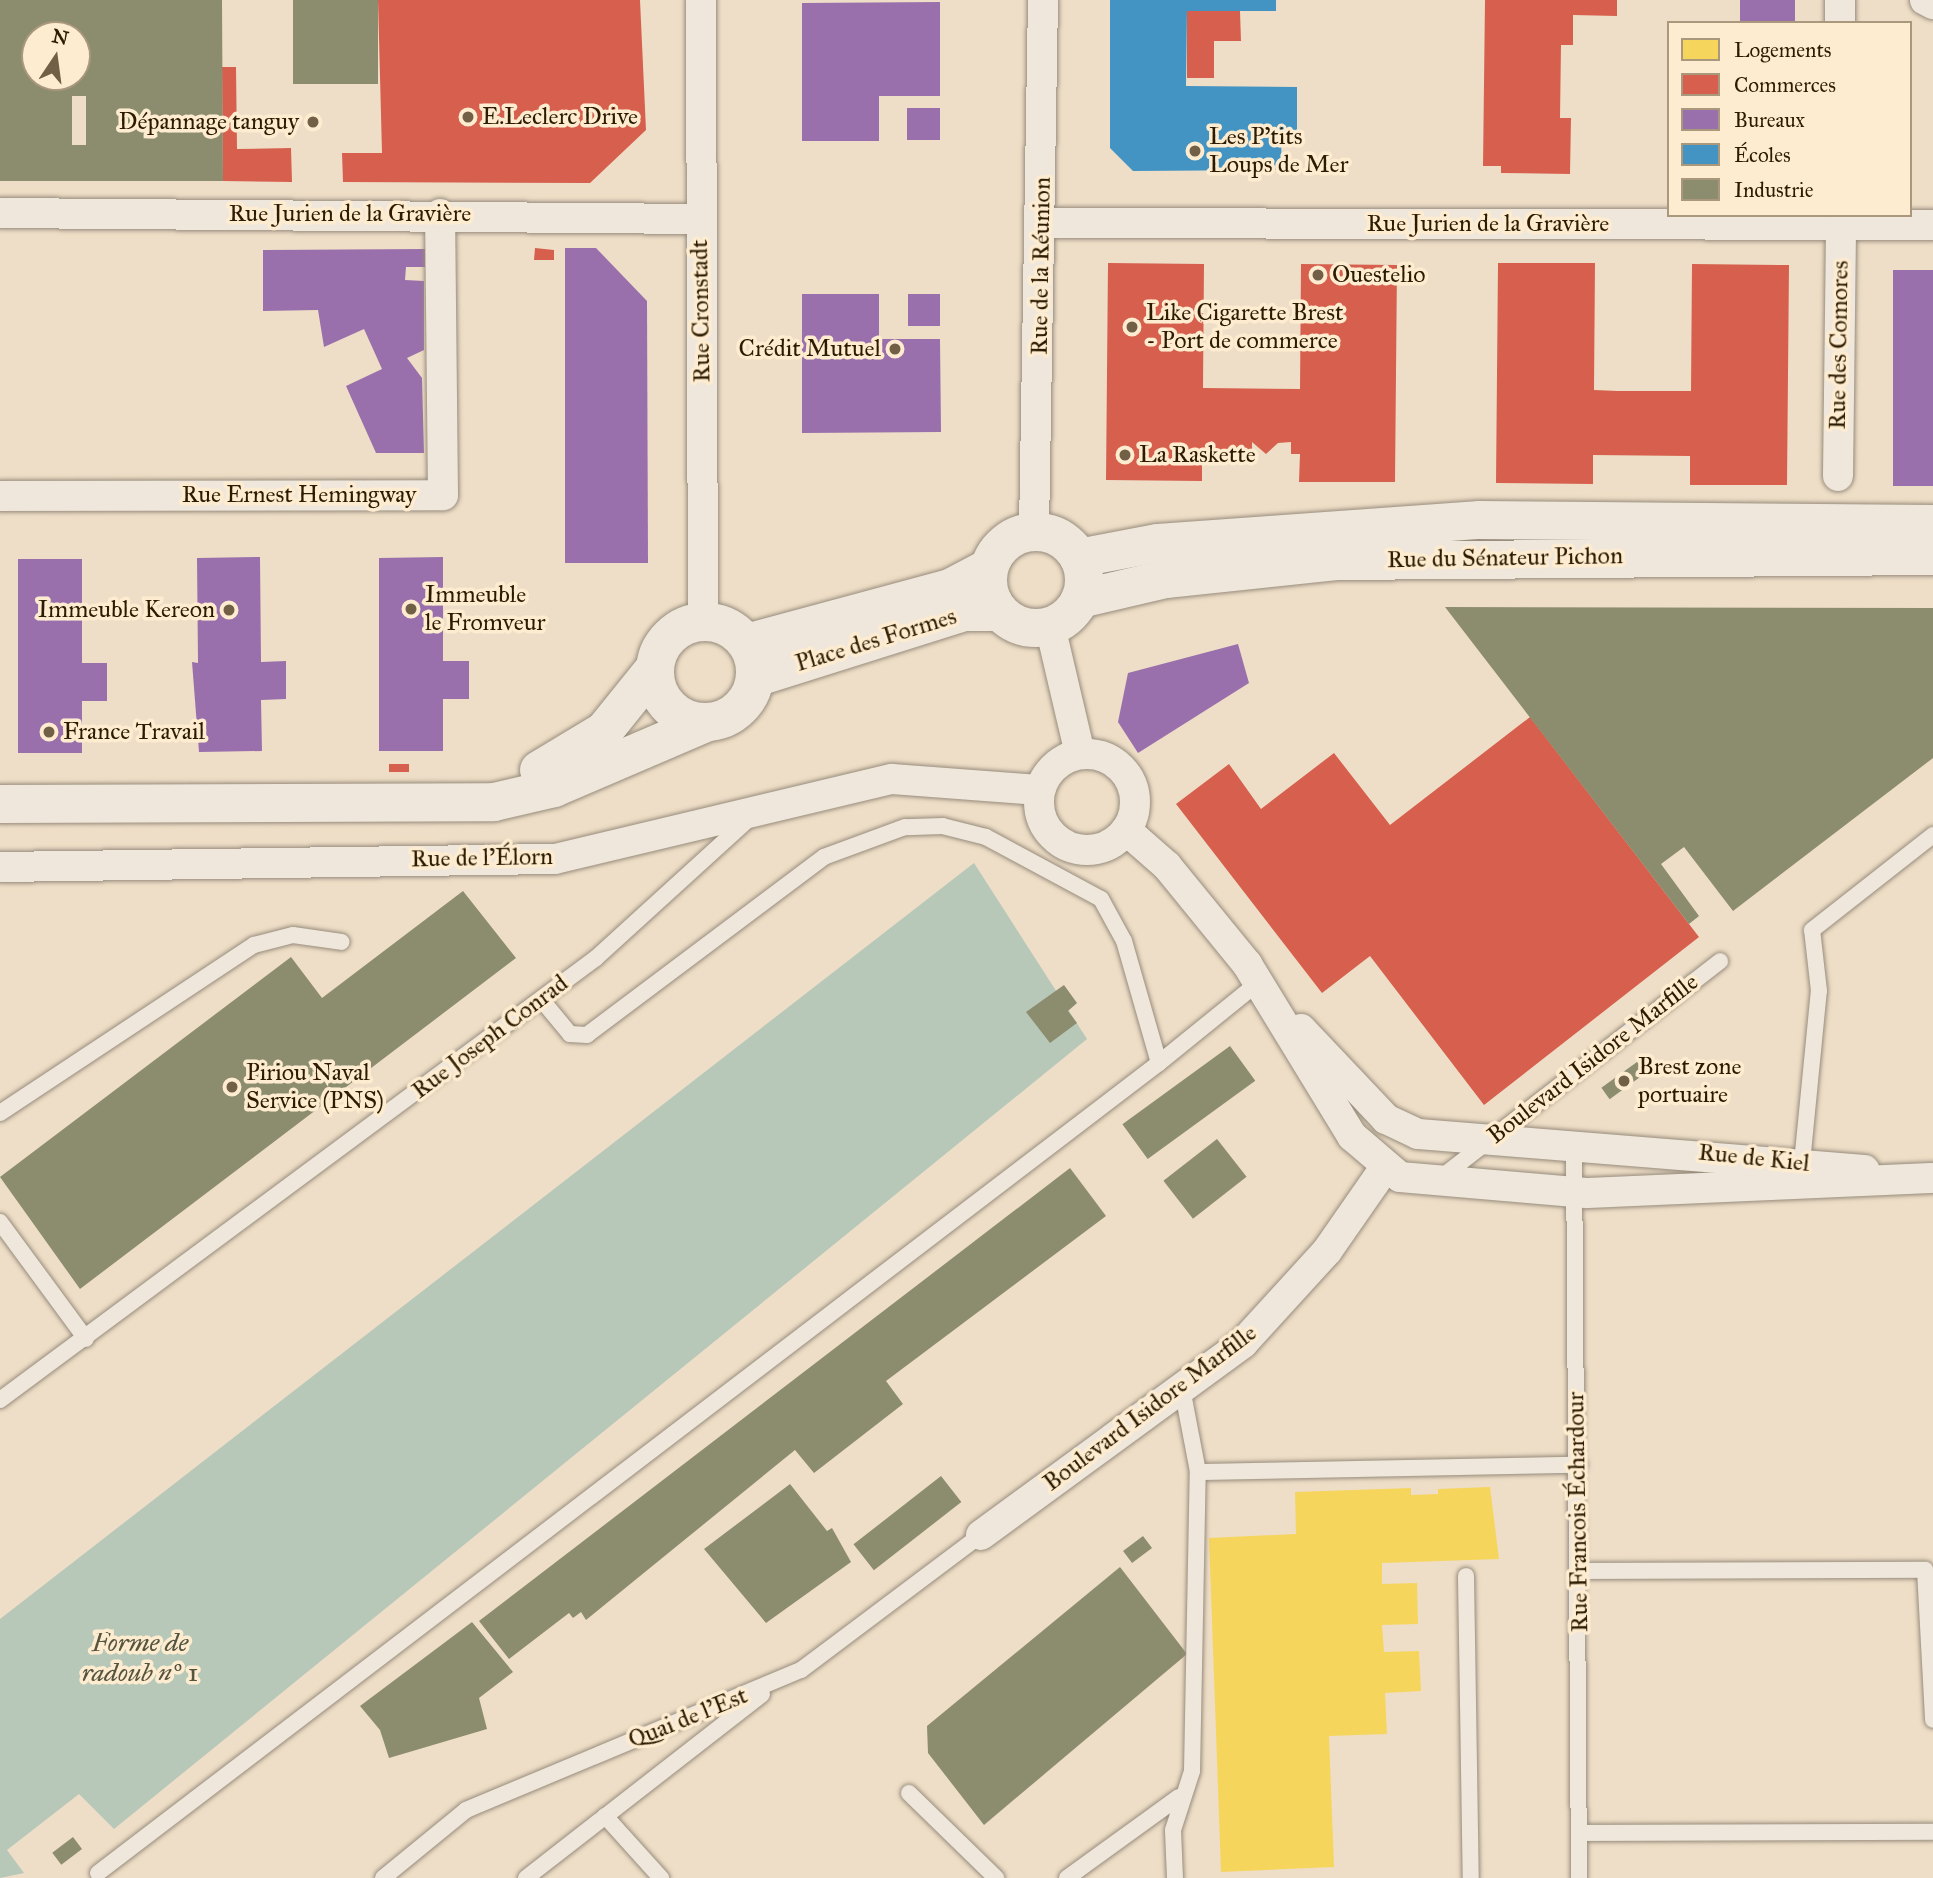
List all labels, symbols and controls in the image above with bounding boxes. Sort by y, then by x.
north arrow [21,21,91,91]
legend [1667,21,1912,217]
text: N [50,24,71,50]
text: Logements [1734,37,1831,63]
text: Commerces [1734,72,1836,98]
place label: E.Leclerc Drive [482,103,638,131]
text: Bureaux [1734,107,1805,133]
place label: Dépannage tanguy [119,108,299,136]
marker: E.Leclerc Drive [460,109,476,125]
marker: Dépannage tanguy [305,114,321,130]
place label: Les P'tits Loups de Mer [1209,123,1348,179]
text: Écoles [1734,142,1791,168]
marker: Les P'tits Loups de Mer [1187,143,1203,159]
street label: Rue de la Réunion [1025,177,1057,355]
text: Industrie [1734,177,1814,203]
street label: Rue Jurien de la Gravière [229,200,471,228]
street label: Rue Jurien de la Gravière [1367,210,1609,238]
street label: Rue Cronstadt [685,239,717,383]
street label: Rue des Comores [1823,260,1855,430]
place label: Ouestelio [1332,261,1426,289]
marker: Ouestelio [1310,267,1326,283]
place label: Like Cigarette Brest - Port de commerce [1146,299,1344,355]
marker: Like Cigarette Brest - Port de commerce [1124,319,1140,335]
place label: Crédit Mutuel [739,335,881,363]
marker: Crédit Mutuel [887,341,903,357]
place label: La Raskette [1139,441,1256,469]
marker: La Raskette [1117,447,1133,463]
street label: Rue Ernest Hemingway [182,481,416,509]
street label: Rue du Sénateur Pichon [1387,542,1623,574]
place label: Immeuble le Fromveur [425,581,546,637]
place label: Immeuble Kereon [38,596,215,624]
marker: Immeuble le Fromveur [403,601,419,617]
marker: Immeuble Kereon [221,602,237,618]
street label: Place des Formes [792,602,960,678]
place label: France Travail [63,718,205,746]
marker: France Travail [41,724,57,740]
street label: Rue de l'Élorn [411,842,553,874]
street label: Boulevard Isidore Marfille [1482,968,1704,1150]
street label: Rue Joseph Conrad [406,969,574,1105]
place label: Brest zone portuaire [1638,1053,1741,1109]
place label: Piriou Naval Service (PNS) [246,1059,384,1115]
marker: Brest zone portuaire [1616,1073,1632,1089]
marker: Piriou Naval Service (PNS) [224,1079,240,1095]
street label: Rue de Kiel [1697,1138,1811,1178]
street label: Boulevard Isidore Marfille [1038,1319,1262,1497]
street label: Rue Francois Échardour [1562,1391,1594,1633]
water label: Forme de radoub nº 1 [82,1627,198,1688]
street label: Quai de l'Est [624,1681,752,1755]

